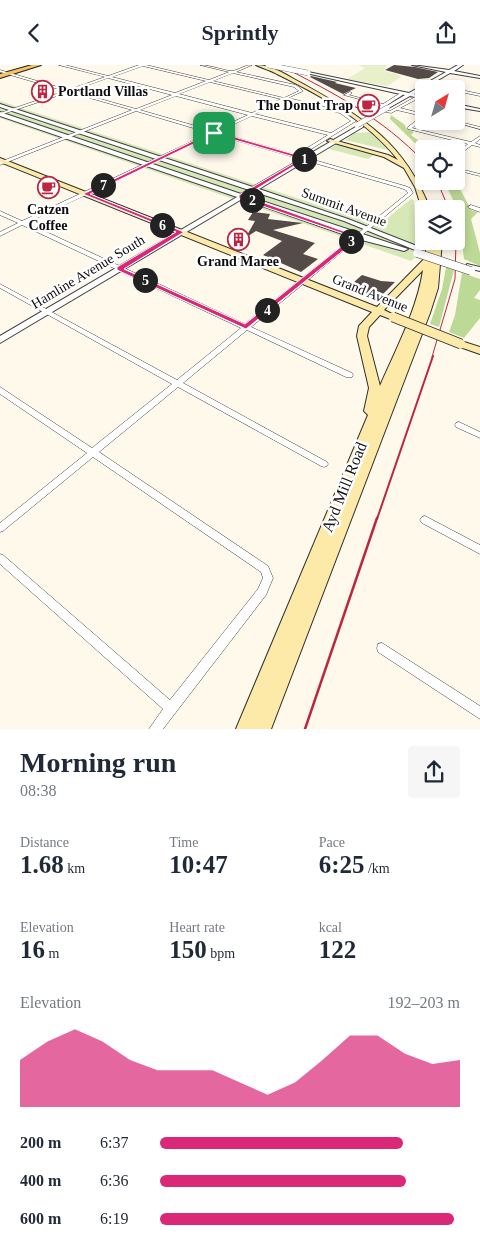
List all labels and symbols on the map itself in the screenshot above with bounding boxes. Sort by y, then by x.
building icon: Portland Villas [30,79,54,103]
north arrow [415,80,465,130]
place label: Portland Villas [58,84,148,99]
cafe icon: The Donut Trap [357,93,381,117]
place label: The Donut Trap [256,98,353,113]
pin [193,112,235,154]
pin: 1 [292,147,316,171]
pin: 7 [90,173,116,197]
cafe icon: Catzen Coffee [36,175,60,199]
street label: Summit Avenue [299,185,389,229]
pin: 2 [240,187,264,213]
place label: Catzen Coffee [27,202,69,233]
pin: 6 [150,213,174,237]
building icon: Grand Maree [226,227,250,251]
pin: 3 [338,229,364,253]
street label: Hamline Avenue South [29,232,147,312]
place label: Grand Maree [197,254,279,269]
pin: 5 [132,267,158,293]
street label: Grand Avenue [330,271,410,315]
pin: 4 [254,297,280,323]
street label: Ayd Mill Road [318,440,371,535]

